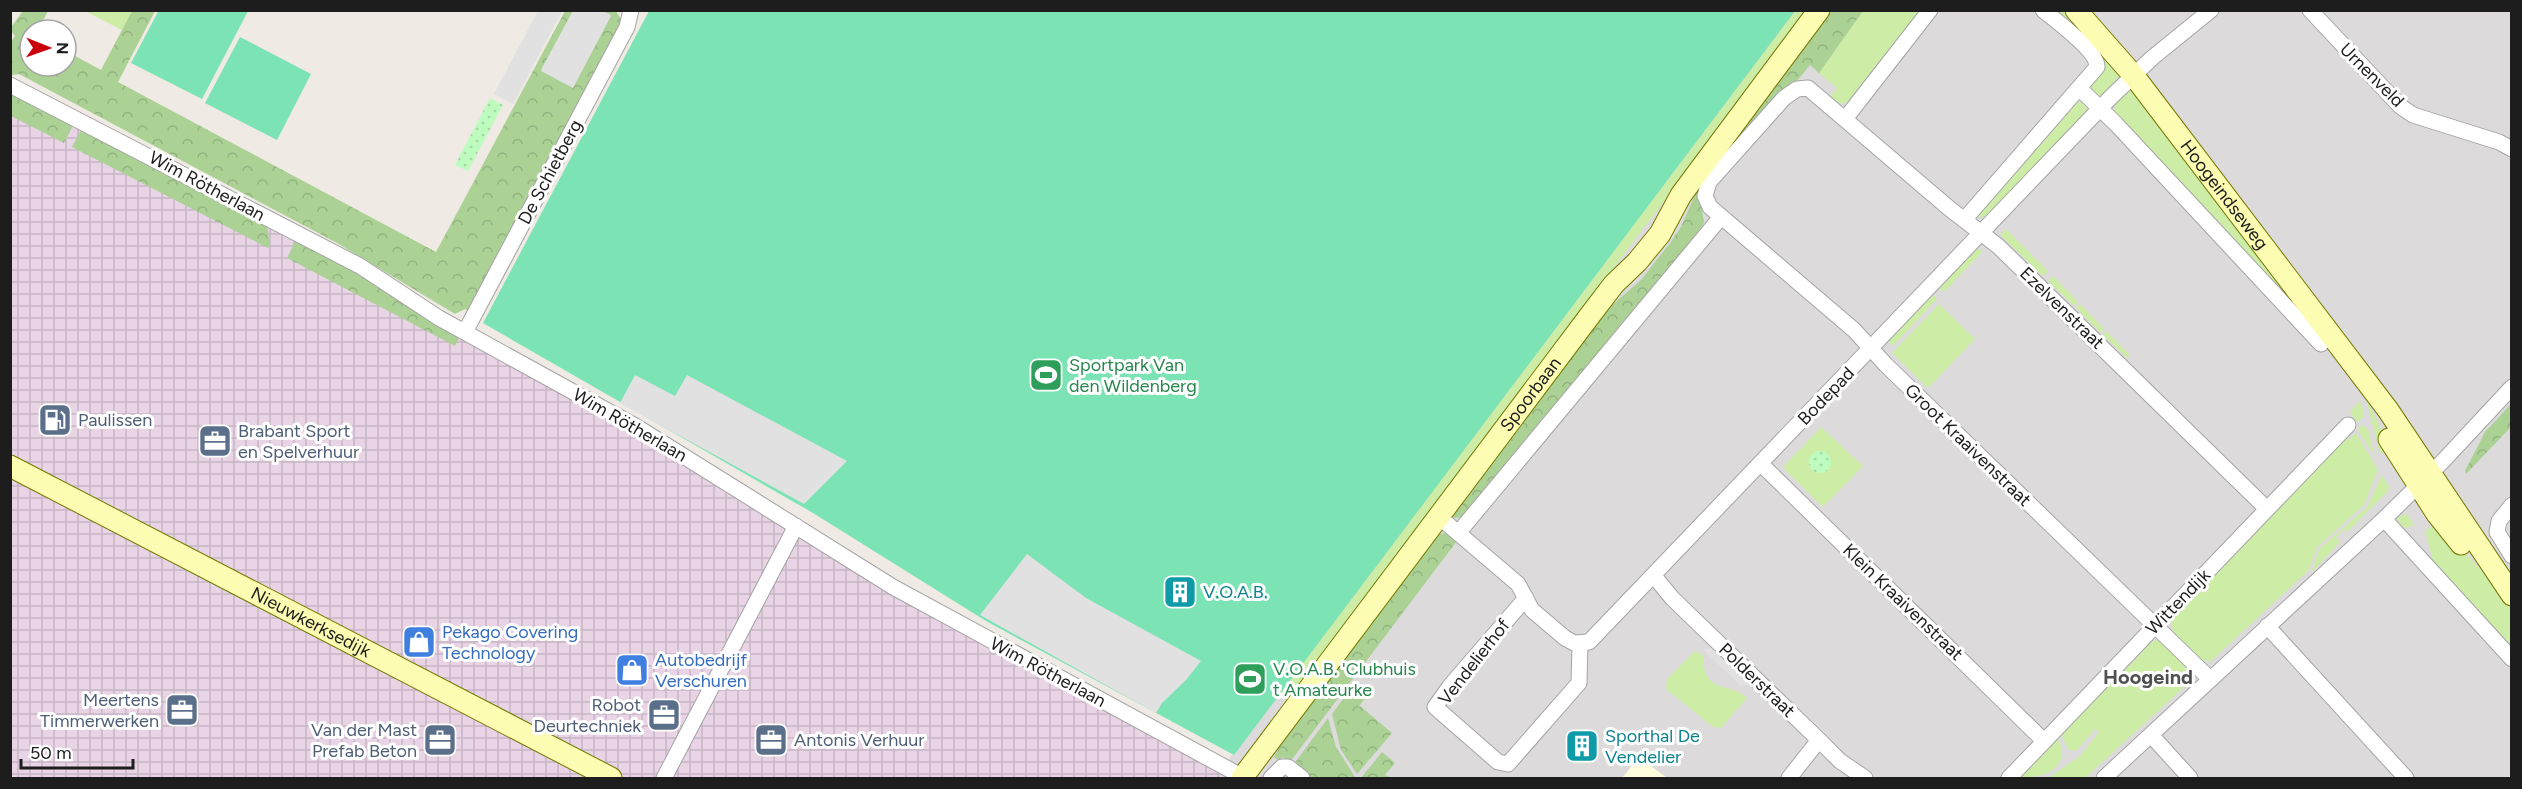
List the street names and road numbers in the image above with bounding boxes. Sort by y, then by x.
street label: Urnenveld [2335,38,2409,112]
street label: De Schietberg [513,116,587,228]
street label: Hoogeindseweg [2176,136,2273,254]
street label: Wim Rötherlaan [145,146,269,226]
street label: Ezelvenstraat [2015,262,2109,354]
street label: Spoorbaan [1495,353,1566,436]
street label: Bodepad [1793,362,1859,430]
street label: Groot Kraaivenstraat [1900,379,2036,511]
street label: Wim Rötherlaan [569,383,691,467]
street label: Klein Kraaivenstraat [1838,539,1968,665]
street label: Wittendijk [2141,564,2215,640]
street label: Nieuwkerksedijk [247,582,375,662]
street label: Vendelierhof [1434,614,1515,709]
street label: Wim Rötherlaan [986,632,1110,712]
street label: Polderstraat [1714,638,1800,722]

